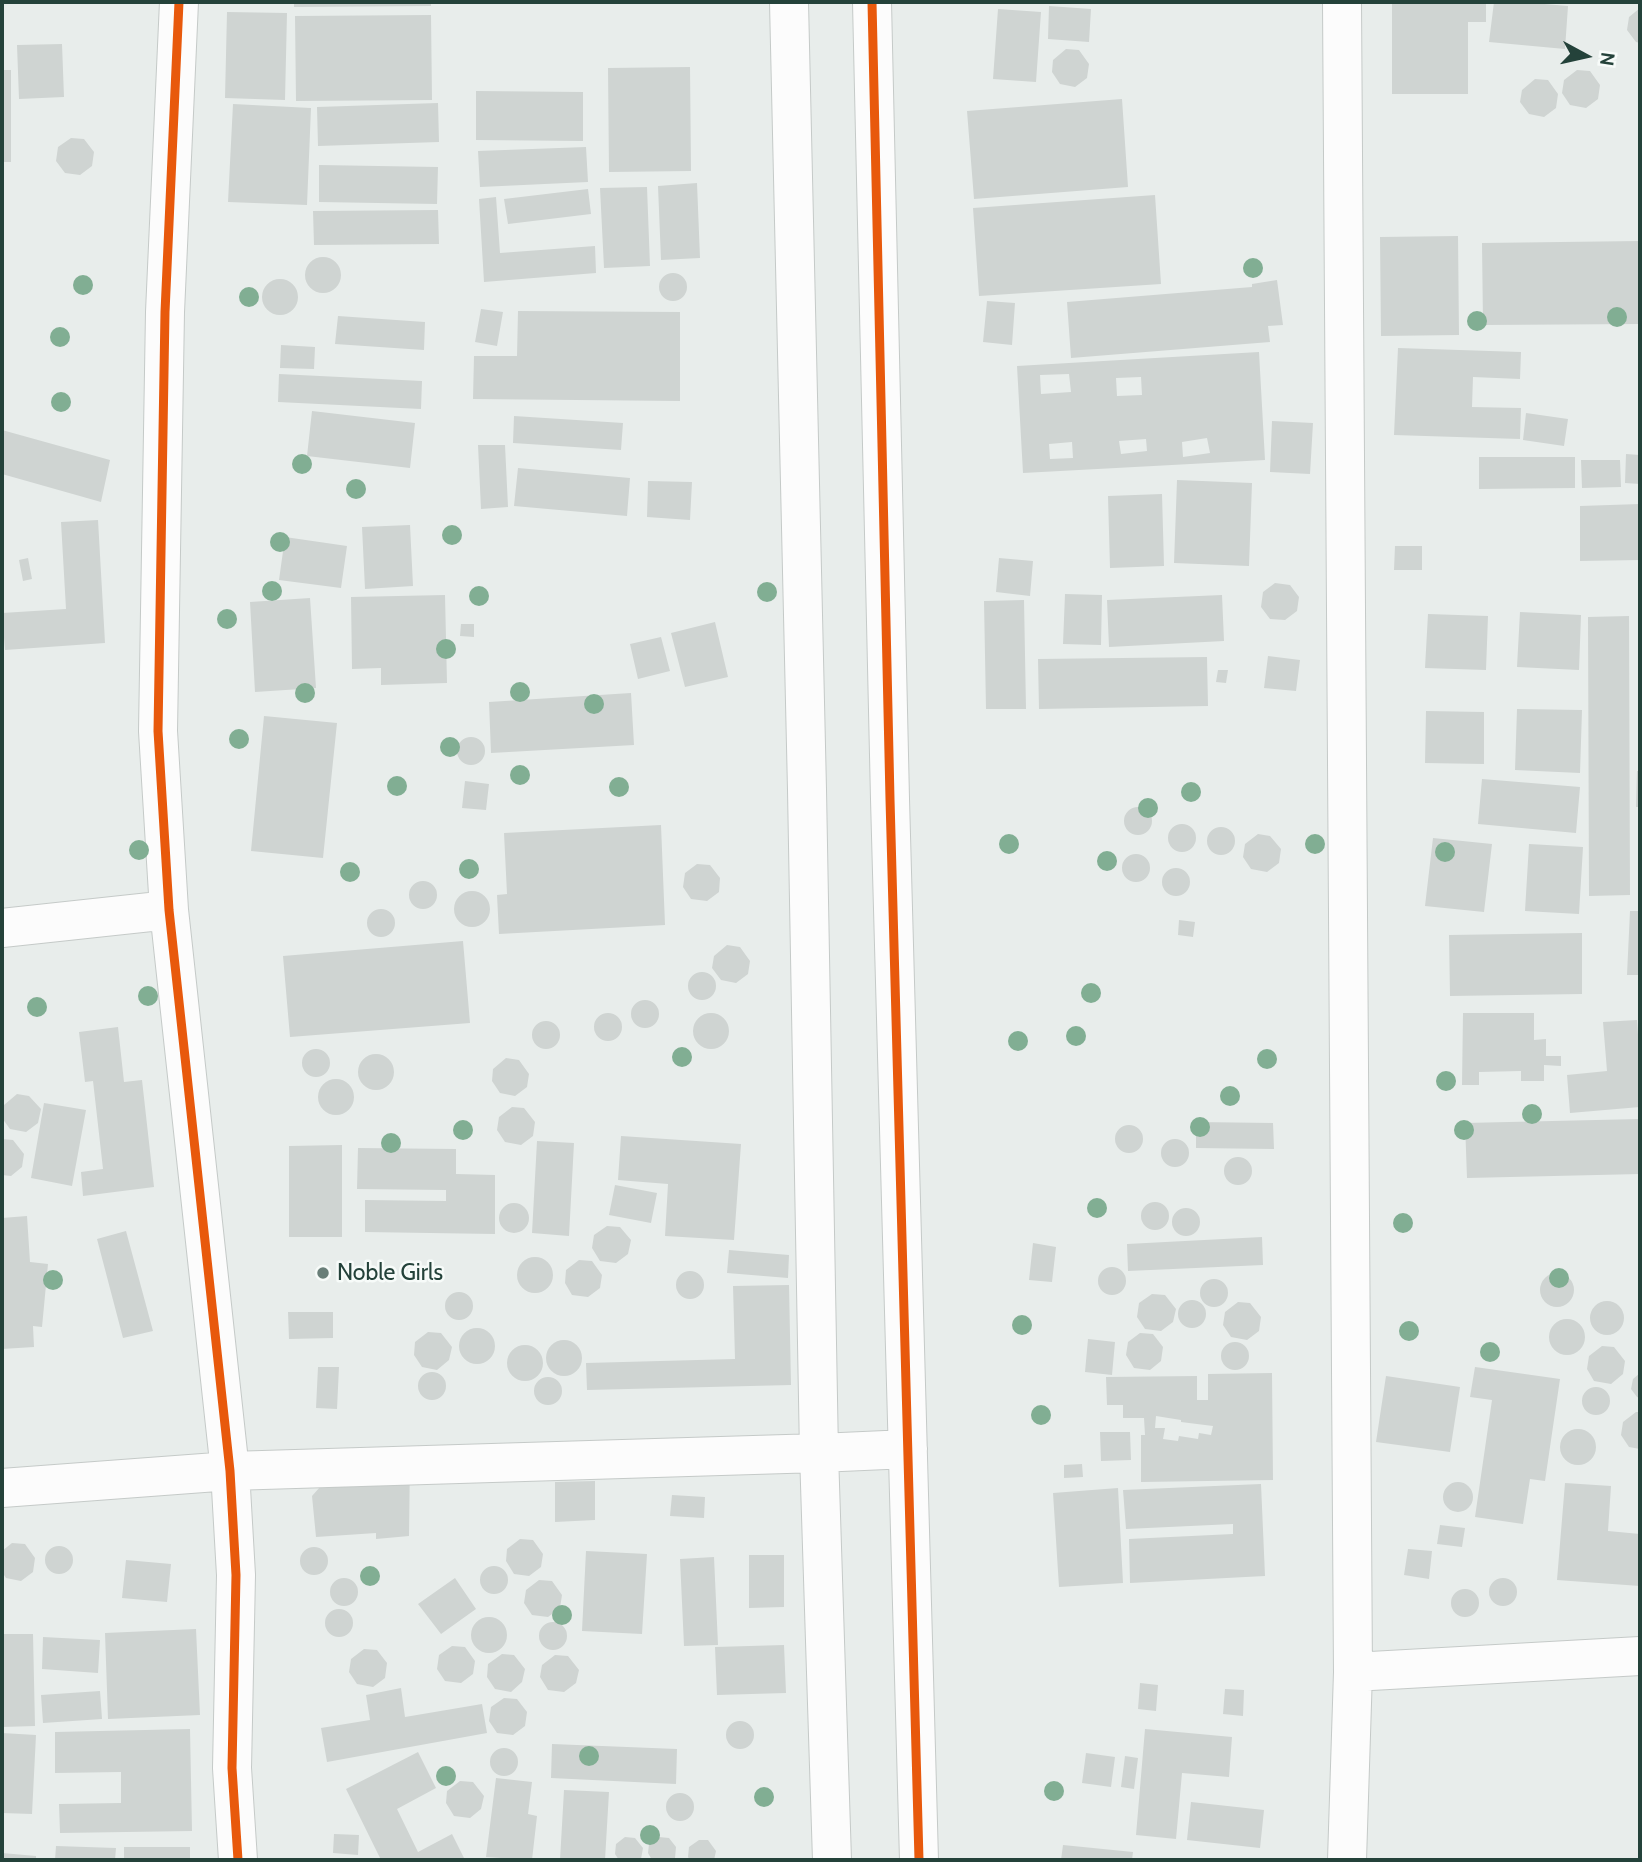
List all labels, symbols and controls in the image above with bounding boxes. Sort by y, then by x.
north arrow [1551,21,1621,91]
text: N [1595,51,1620,67]
place label: Noble Girls [337,1259,443,1287]
marker: Noble Girls [315,1265,331,1281]

